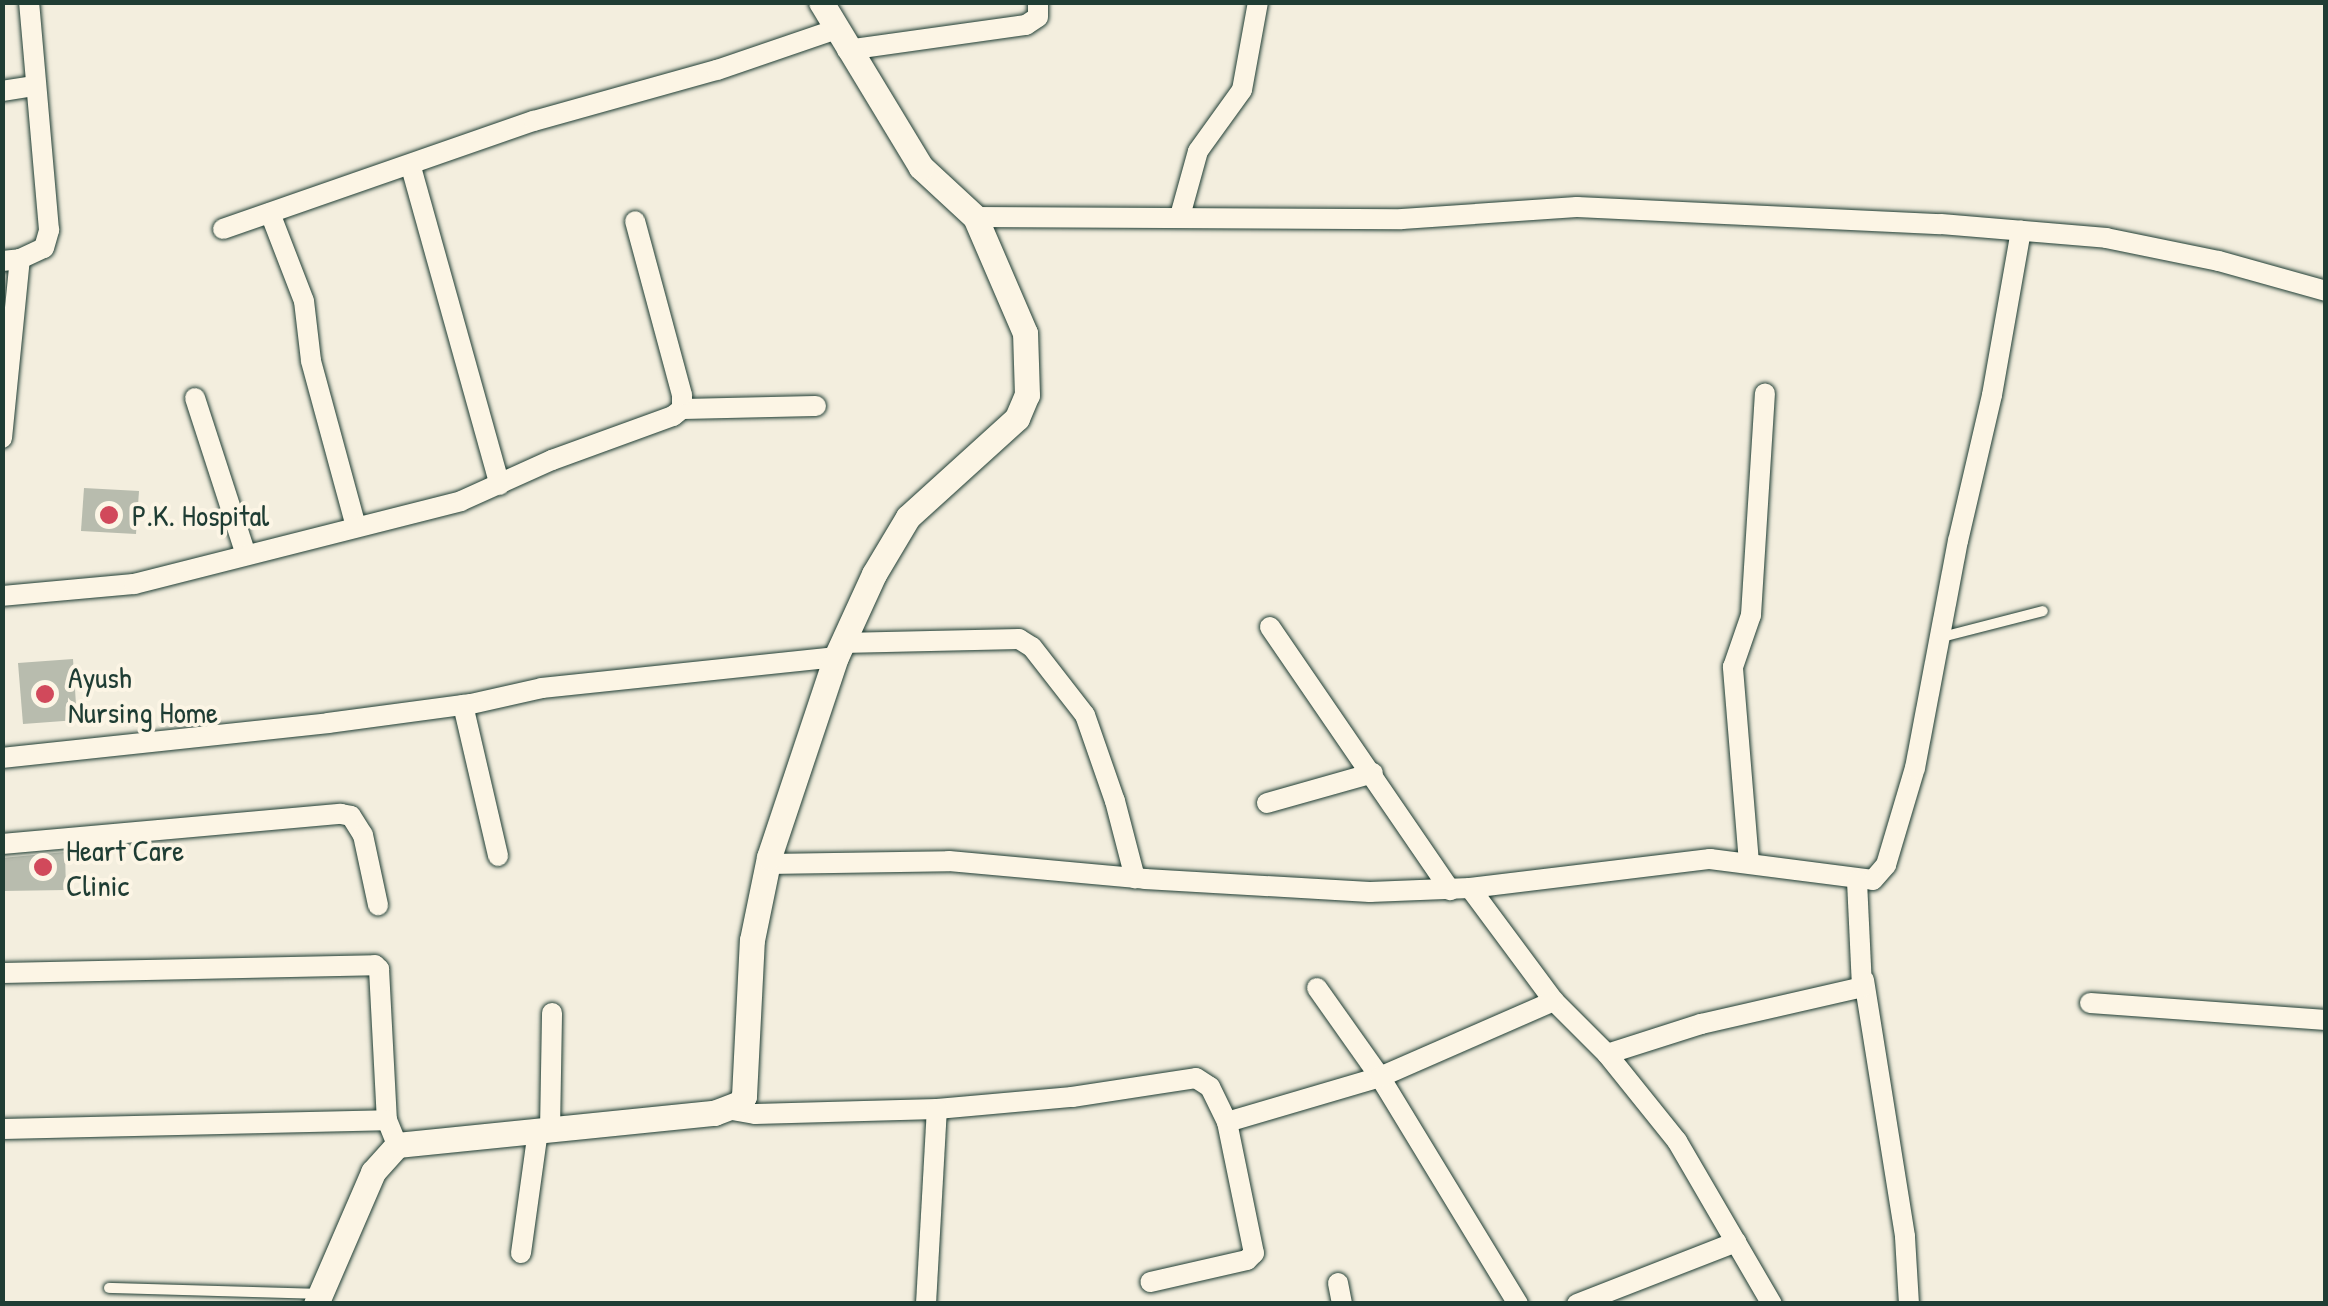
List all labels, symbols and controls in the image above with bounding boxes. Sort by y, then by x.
place label: P.K. Hospital [132,497,269,533]
marker: P.K. Hospital [96,502,122,528]
place label: Ayush Nursing Home [68,659,218,730]
marker: Ayush Nursing Home [32,681,58,707]
place label: Heart Care Clinic [66,832,184,902]
marker: Heart Care Clinic [30,854,56,880]

